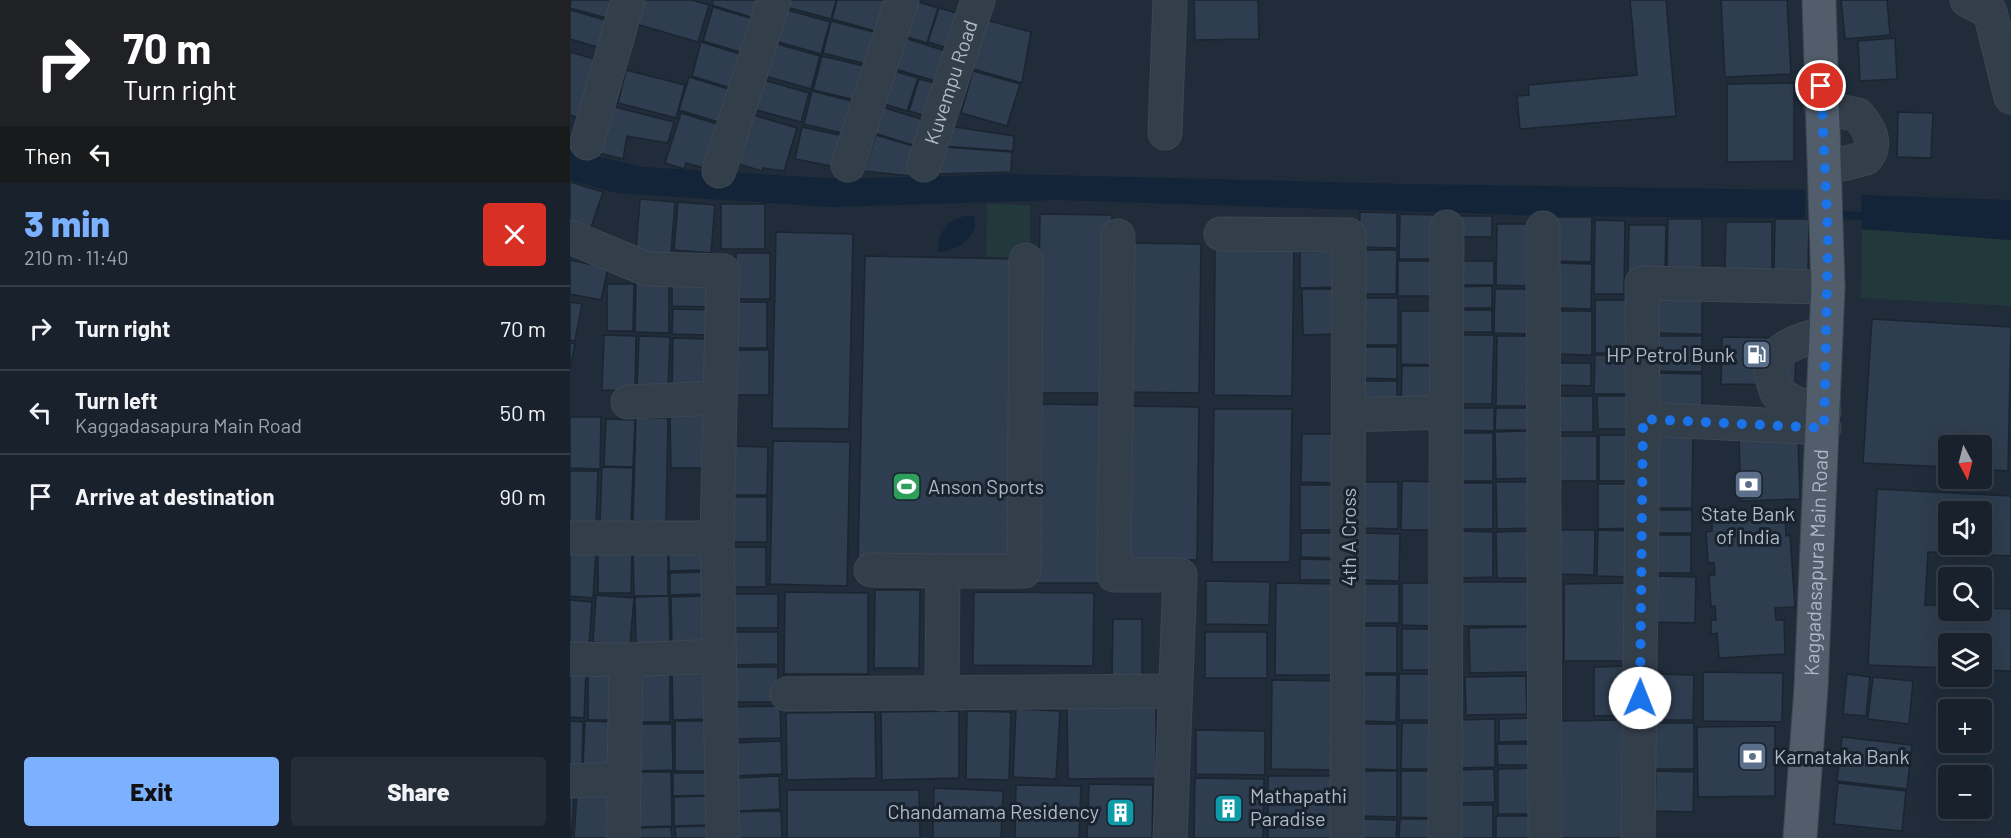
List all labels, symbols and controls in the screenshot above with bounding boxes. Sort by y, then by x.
street label: Kuvempu Road [919,17,982,147]
text: 70 m [123,22,211,72]
icon: right [24,24,102,102]
pin [1795,60,1846,111]
icon: arrive [1804,69,1837,102]
text: Turn right [123,73,237,105]
icon: left [84,138,117,171]
text: Then [24,142,72,168]
text: 3 min [24,201,110,244]
button: close [483,203,546,266]
text: 210 m · 11:40 [24,245,129,269]
icon: right [24,312,57,345]
text: Turn right [75,315,170,341]
text: 70 m [501,315,546,341]
fuel station icon: HP Petrol Bunk [1740,339,1772,371]
place label: HP Petrol Bunk [1606,342,1735,366]
text: Turn left [75,387,158,413]
icon: left [24,396,57,429]
text: 50 m [500,399,546,425]
text: Kaggadasapura Main Road [75,413,302,437]
north arrow [1938,435,1992,489]
map controls [1938,435,1992,819]
street label: Kaggadasapura Main Road [1799,449,1832,676]
bank icon: State Bank of India [1732,468,1764,500]
sports icon: Anson Sports [891,471,923,503]
place label: Anson Sports [928,474,1044,498]
icon: arrive [24,480,57,513]
text: Arrive at destination [75,483,274,509]
text: 90 m [500,483,546,509]
street label: 4th A Cross [1336,488,1360,586]
place label: State Bank of India [1701,501,1795,548]
button: sound [1938,501,1992,555]
button: search [1938,567,1992,621]
button: layers [1938,633,1992,687]
position arrow [1608,666,1672,730]
button: + [1938,699,1992,753]
bank icon: Karnataka Bank [1737,741,1769,773]
place label: Karnataka Bank [1774,744,1910,768]
button: Exit [24,757,279,826]
button: Share [291,757,546,826]
button: − [1938,765,1992,819]
place label: Mathapathi Paradise [1250,783,1347,830]
building icon: Mathapathi Paradise [1213,792,1245,824]
building icon: Chandamama Residency [1104,796,1136,828]
place label: Chandamama Residency [887,799,1099,823]

